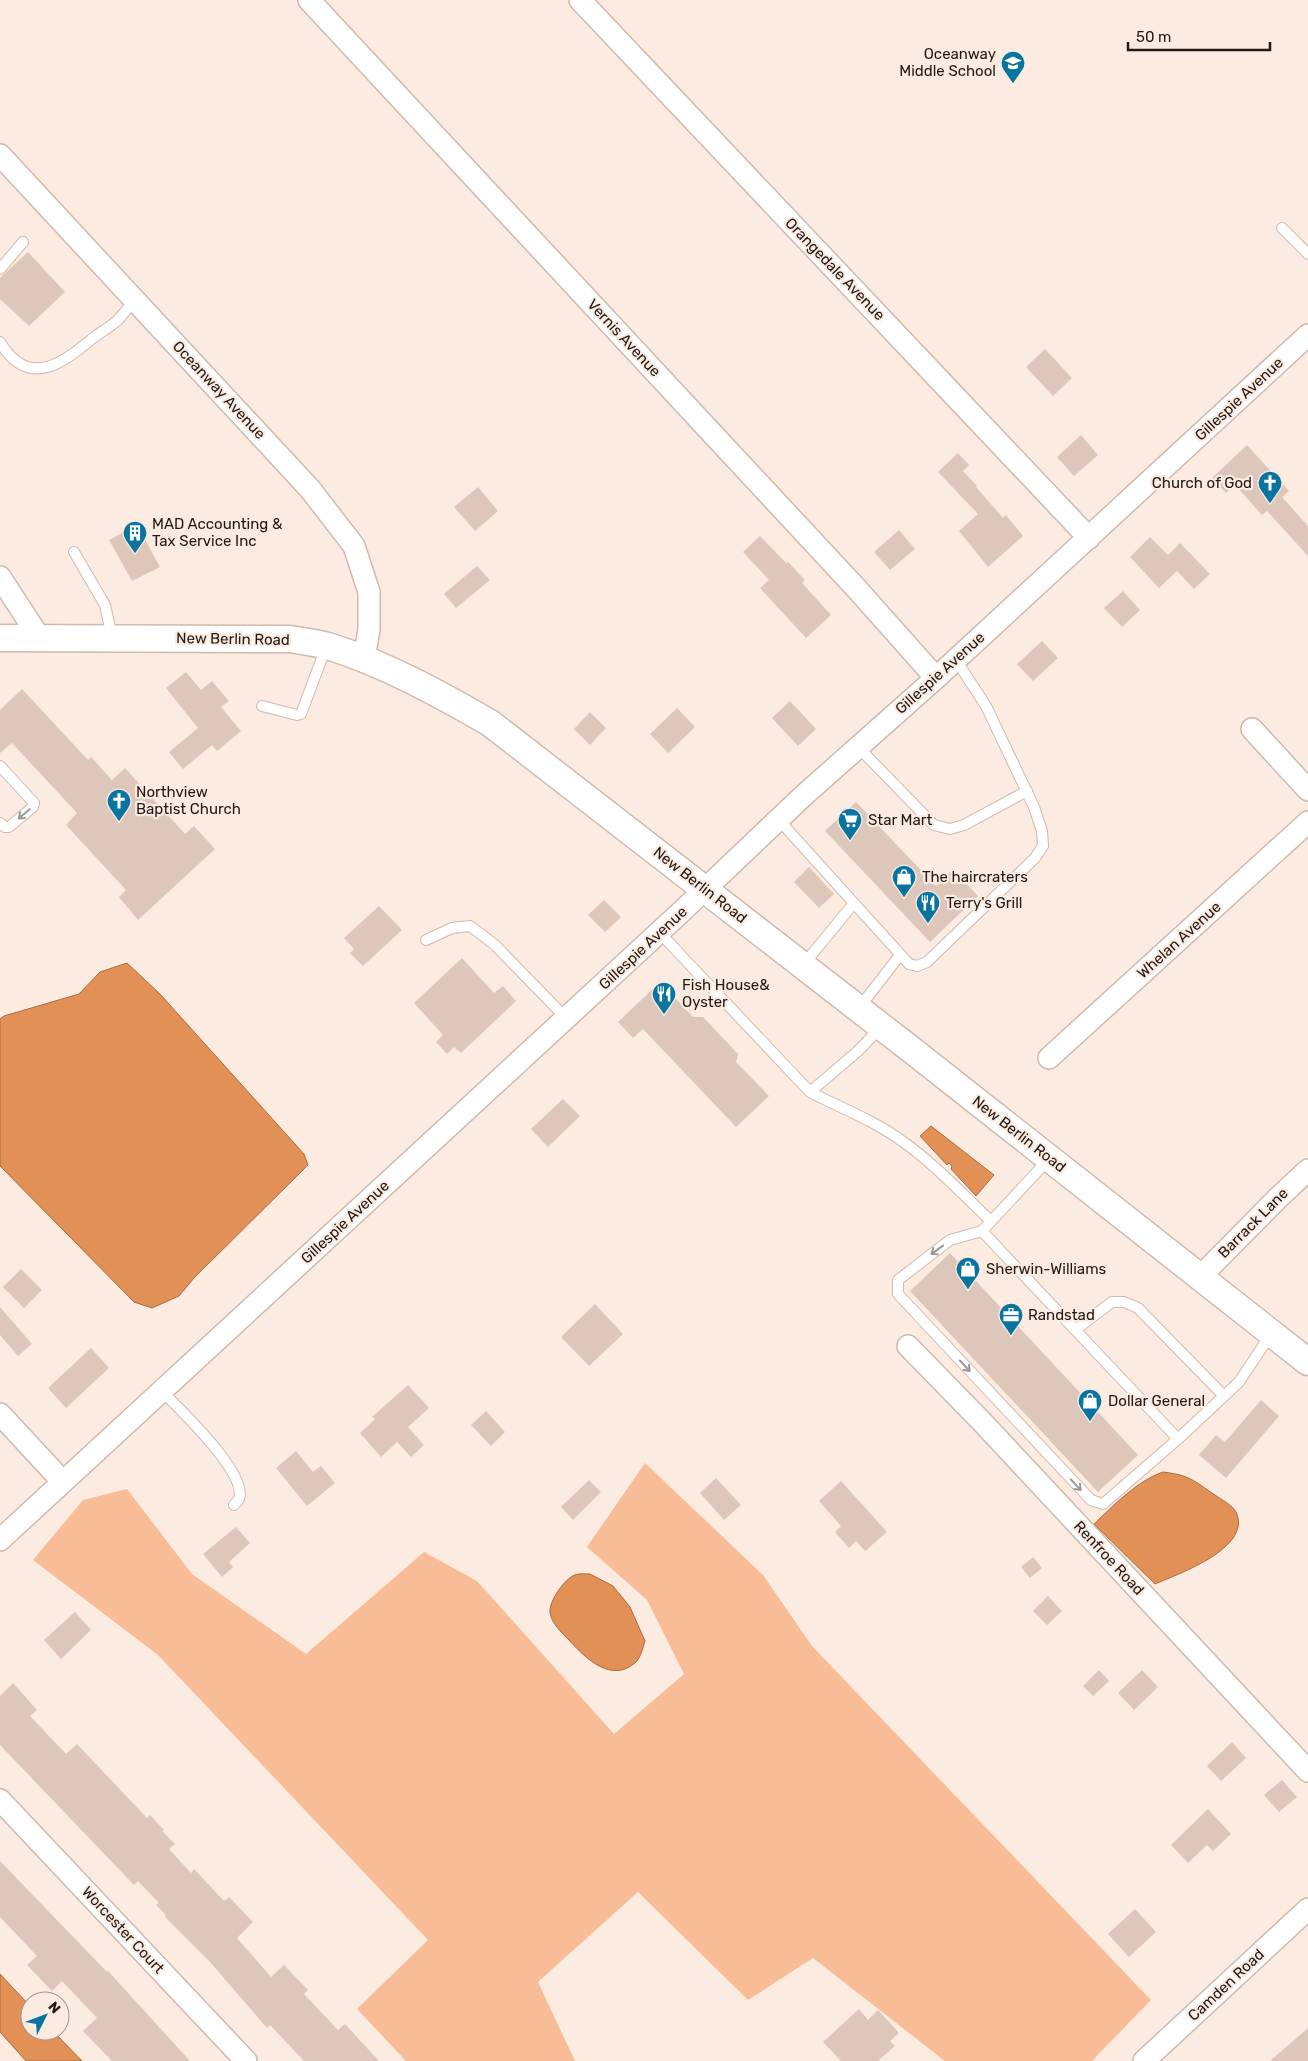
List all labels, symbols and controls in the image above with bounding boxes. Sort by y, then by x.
scale bar [1128,20,1270,52]
text: 50 m [1136,28,1171,46]
place label: Oceanway Middle School [899,45,996,80]
school or university icon: Oceanway Middle School [1000,50,1026,84]
street label: Orangedale Avenue [781,214,889,324]
street label: Vernis Avenue [584,296,664,380]
street label: Oceanway Avenue [169,337,269,443]
street label: Gillespie Avenue [1191,354,1287,444]
church icon: Church of God [1257,470,1283,504]
place label: Church of God [1152,474,1252,492]
place label: MAD Accounting & Tax Service Inc [152,515,283,550]
building icon: MAD Accounting & Tax Service Inc [122,520,148,554]
street label: Gillespie Avenue [892,628,988,718]
street label: New Berlin Road [176,629,290,649]
place label: Northview Baptist Church [136,783,241,818]
church icon: Northview Baptist Church [106,788,132,822]
supermarket icon: Star Mart [837,807,863,841]
one-way arrow [18,809,31,820]
place label: Star Mart [868,811,932,829]
street label: New Berlin Road [650,843,750,927]
shop icon: The haircraters [891,864,917,898]
place label: The haircraters [922,868,1028,886]
restaurant icon: Terry's Grill [915,890,941,924]
place label: Terry's Grill [946,894,1022,912]
street label: Whelan Avenue [1133,898,1225,982]
street label: Gillespie Avenue [595,903,691,993]
place label: Fish House& Oyster [682,976,770,1011]
restaurant icon: Fish House& Oyster [651,981,677,1015]
street label: New Berlin Road [969,1092,1069,1176]
street label: Gillespie Avenue [297,1177,393,1267]
street label: Barrack Lane [1214,1184,1292,1262]
one-way arrow [931,1244,944,1255]
shop icon: Sherwin-Williams [955,1256,981,1290]
place label: Sherwin-Williams [986,1260,1106,1278]
office icon: Randstad [998,1302,1024,1336]
place label: Randstad [1028,1306,1095,1324]
one-way arrow [959,1360,971,1373]
shop icon: Dollar General [1077,1388,1103,1422]
place label: Dollar General [1108,1392,1205,1410]
one-way arrow [1070,1479,1082,1491]
street label: Renfroe Road [1070,1517,1148,1599]
street label: Worcester Court [78,1883,168,1977]
street label: Camden Road [1184,1945,1268,2025]
north arrow [20,1991,70,2041]
text: N [45,1998,64,2017]

